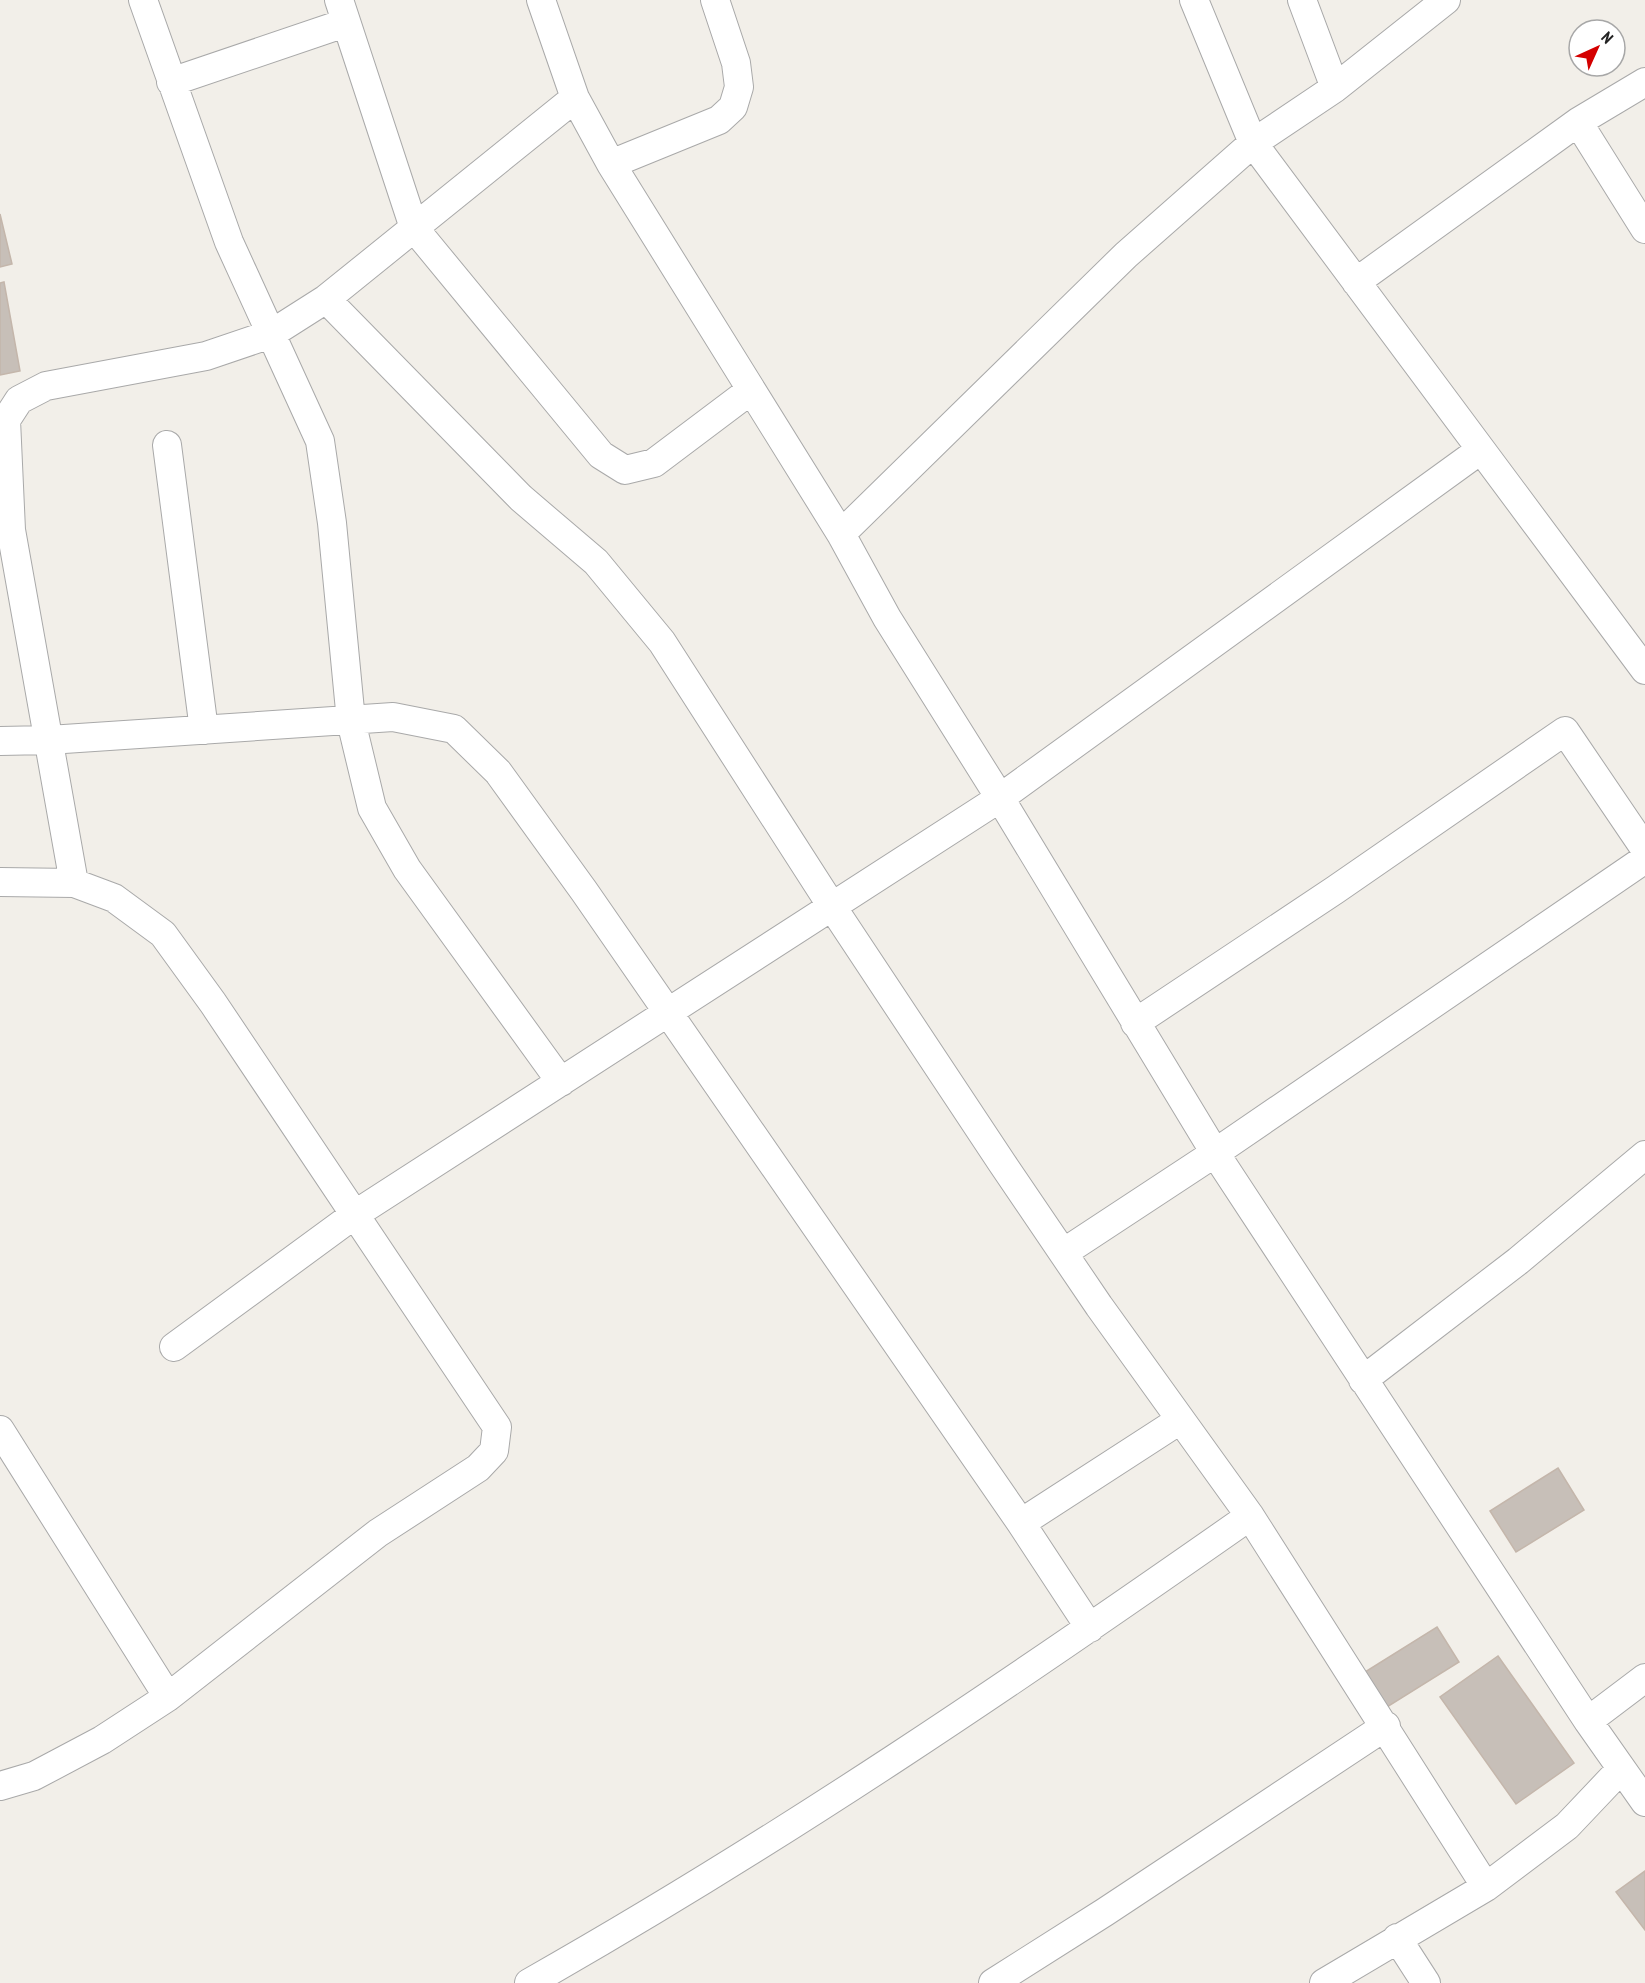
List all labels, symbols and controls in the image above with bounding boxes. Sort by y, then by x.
north arrow [1567,18,1627,78]
text: N [1597,27,1618,48]

